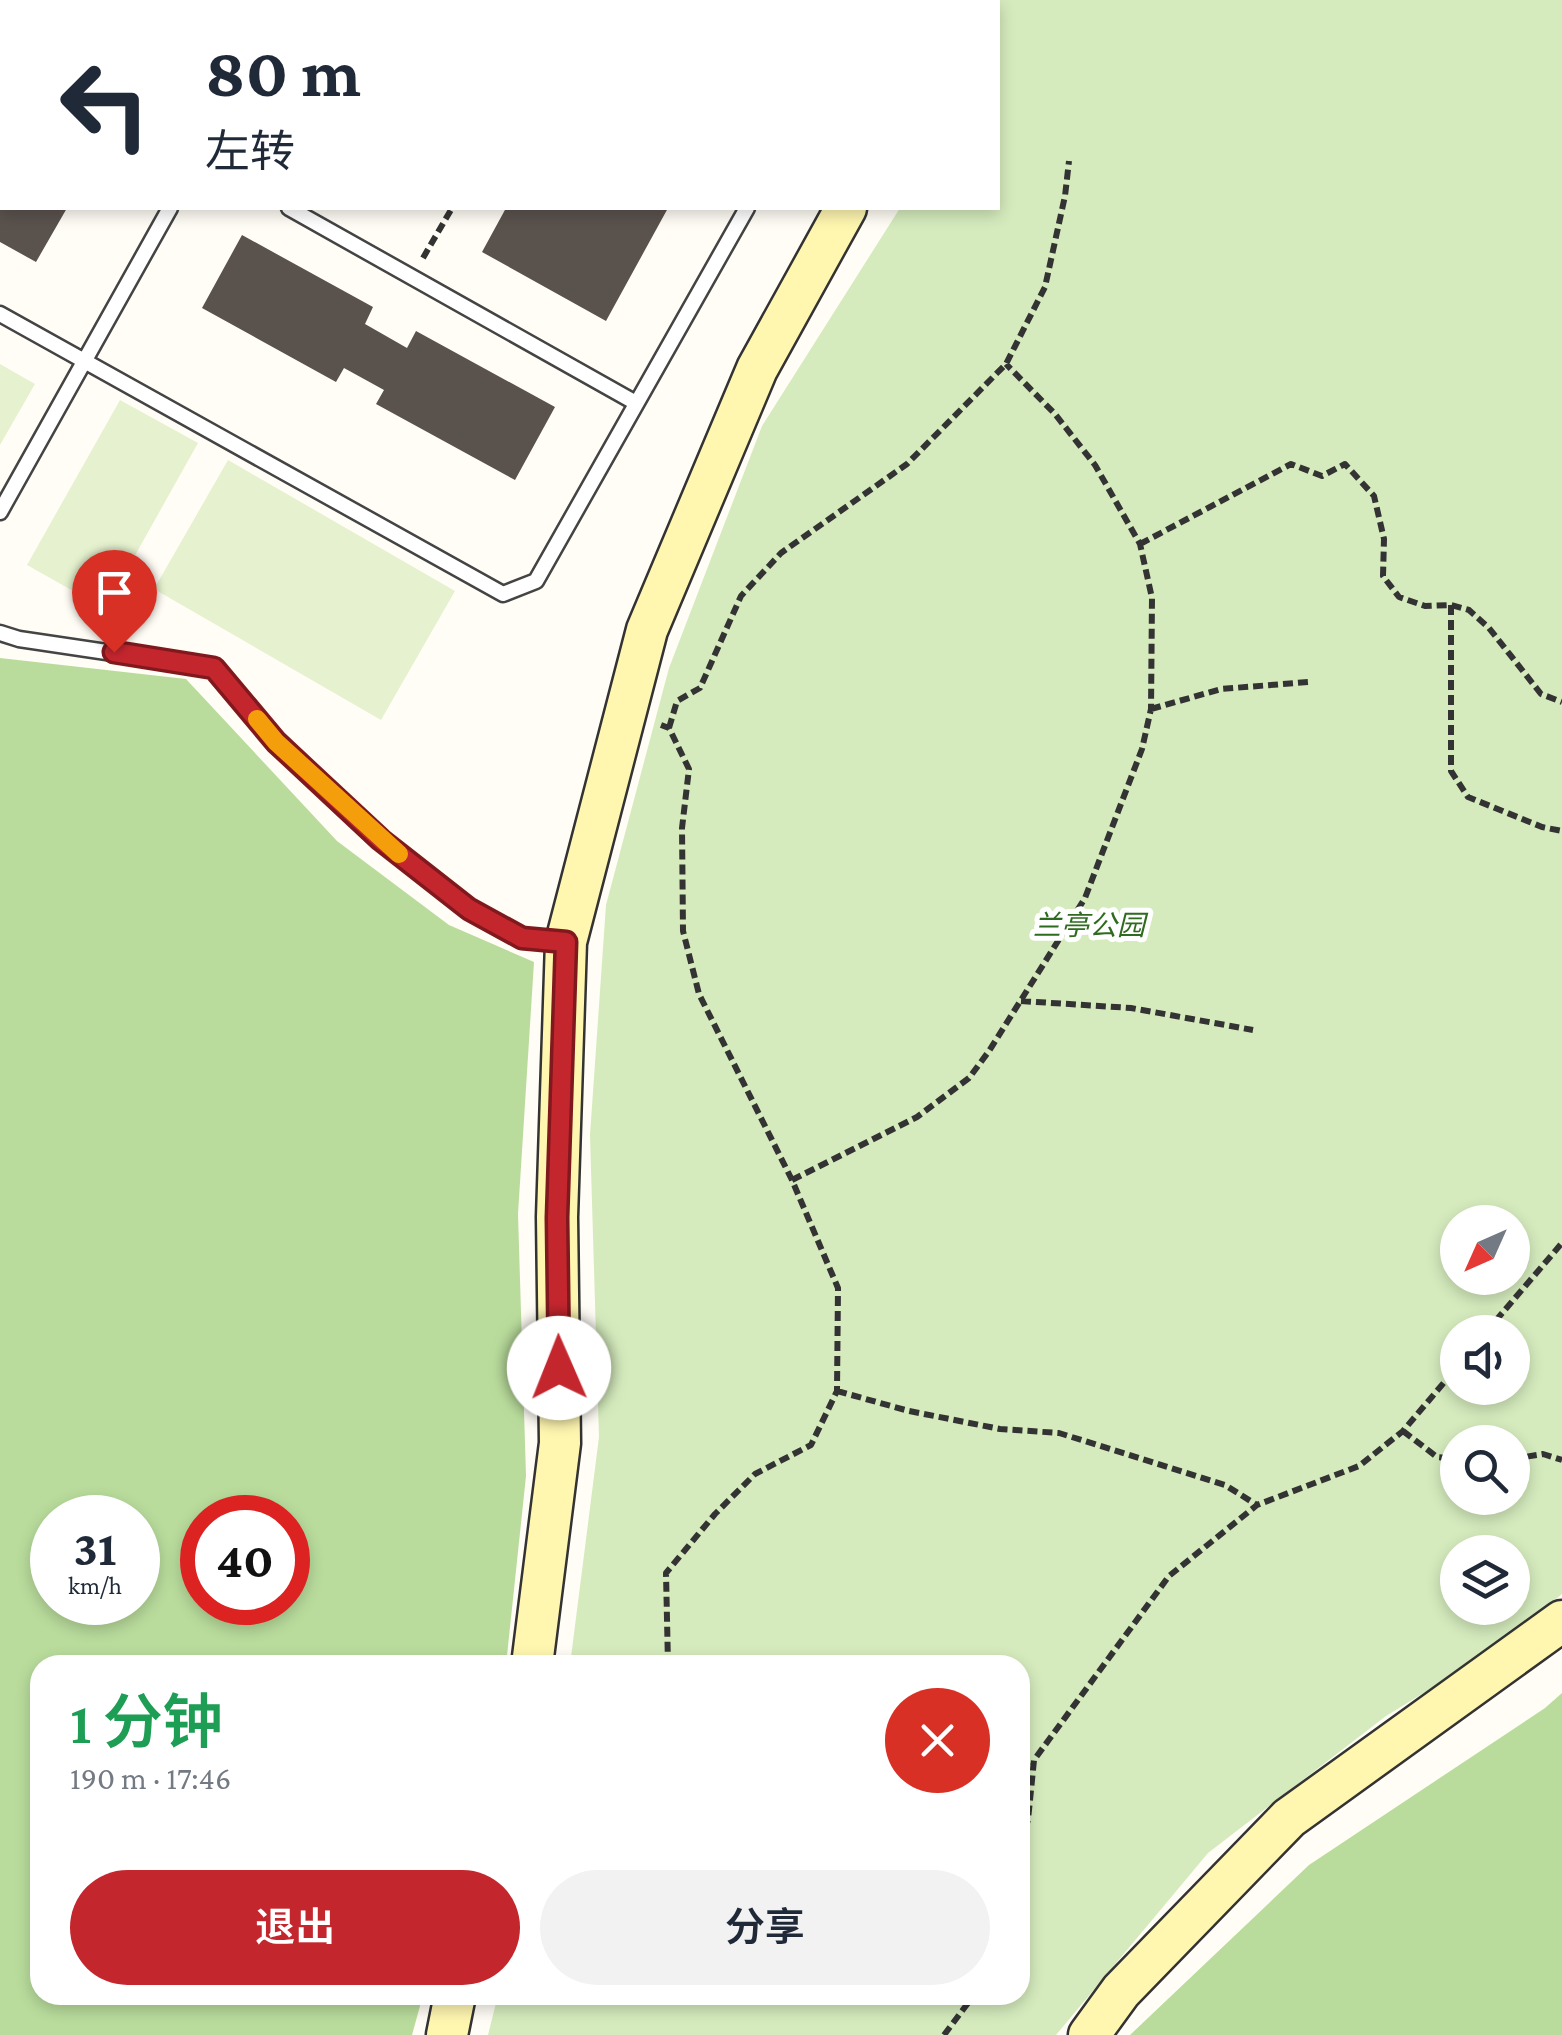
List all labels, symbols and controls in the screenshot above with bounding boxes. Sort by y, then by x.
text: 80 m [205,33,361,111]
icon: left [40,40,170,170]
text: 左转 [205,127,295,177]
pin [72,550,157,653]
icon: arrive [87,565,142,620]
park label: 兰亭公园 [1033,910,1149,941]
north arrow [1440,1205,1530,1295]
map controls [1440,1205,1530,1625]
button: sound [1440,1315,1530,1405]
position arrow [507,1316,611,1420]
button: search [1440,1425,1530,1515]
speed limit sign: 40 [180,1495,310,1625]
text: 31 [73,1520,117,1576]
button: layers [1440,1535,1530,1625]
text: km/h [68,1572,122,1599]
button: close [885,1688,990,1793]
text: 1 分钟 [70,1689,223,1756]
text: 190 m · 17:46 [70,1760,231,1796]
button: 退出 [70,1870,520,1985]
button: 分享 [540,1870,990,1985]

